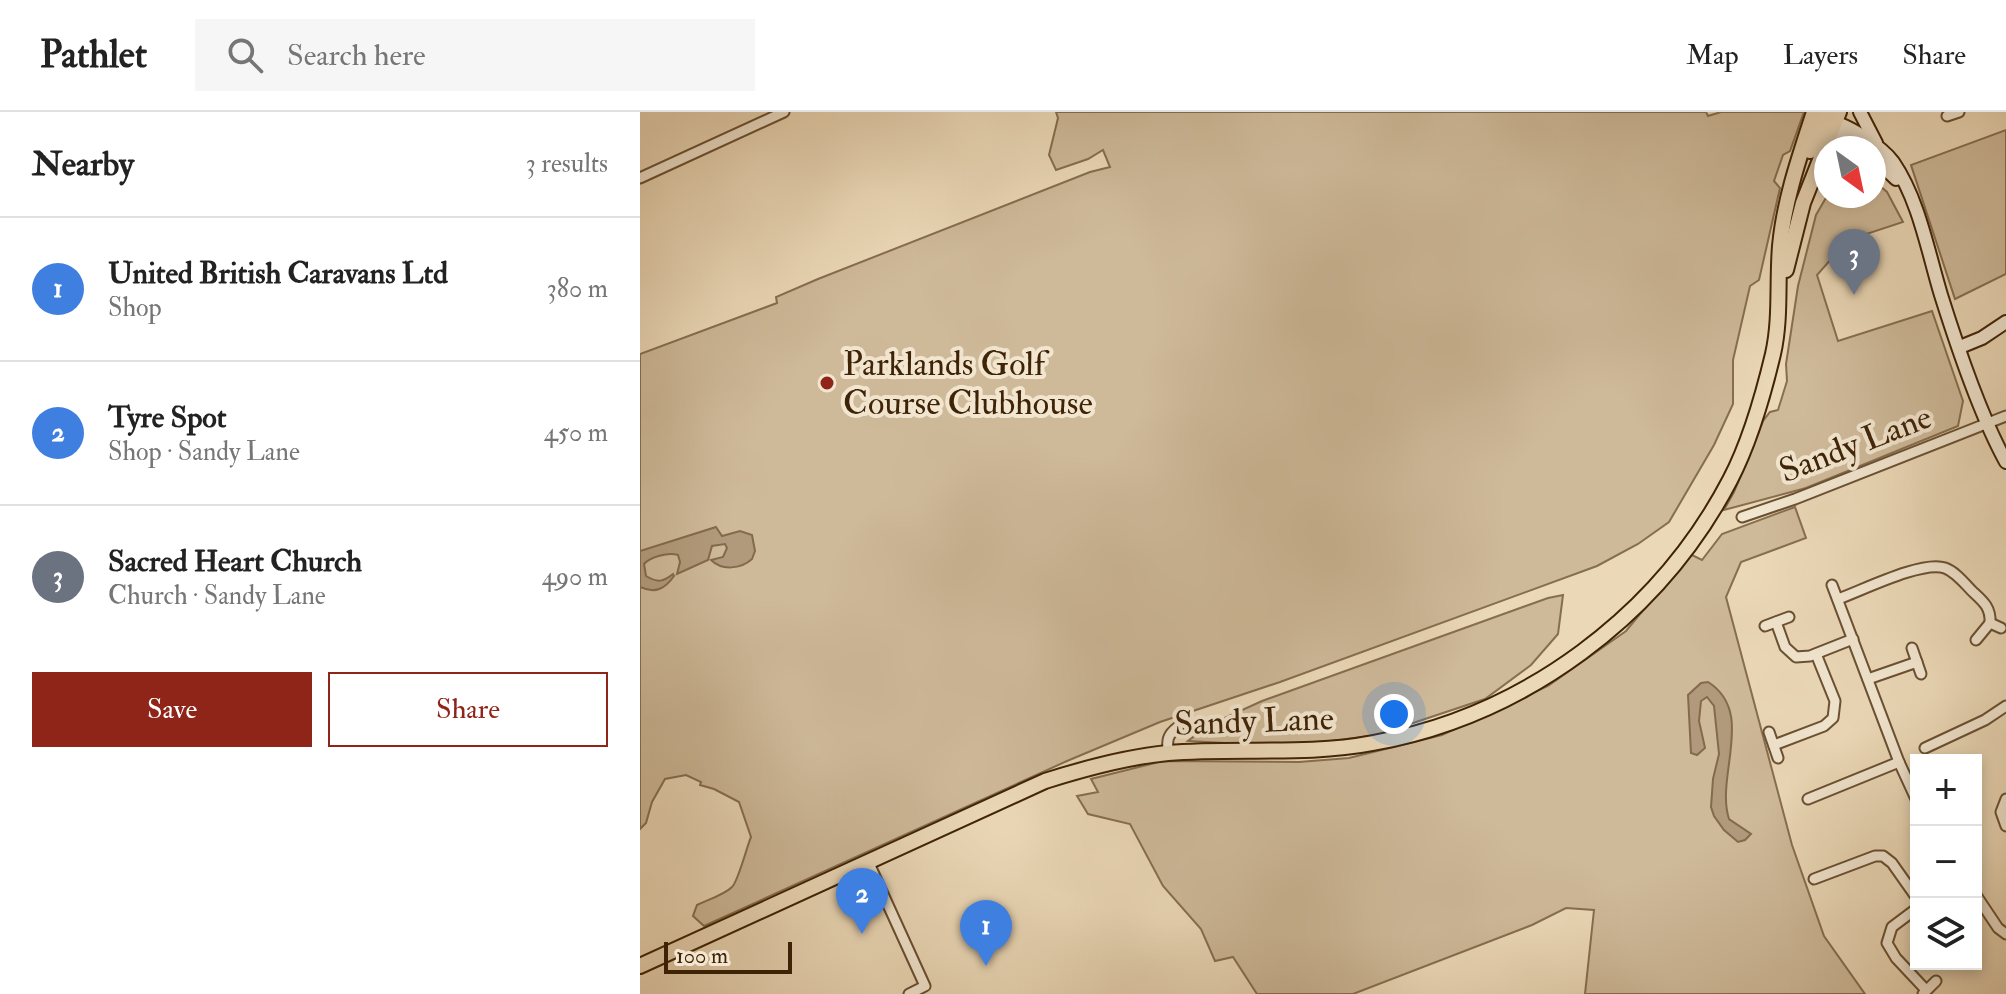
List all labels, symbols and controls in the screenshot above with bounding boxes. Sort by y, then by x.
search box [195,19,755,91]
text: Pathlet [40,31,147,79]
icon: search [223,33,267,77]
text: Search here [287,37,426,74]
text: Map [1686,38,1739,73]
text: Layers [1783,38,1858,73]
text: Share [1902,38,1966,73]
north arrow [1814,136,1886,208]
text: Nearby [32,143,134,186]
text: 3 results [526,148,608,180]
pin: 3 [1828,229,1880,295]
text: United British Caravans Ltd [108,255,448,292]
text: 1 [53,273,63,305]
text: 380 m [547,273,608,305]
text: Shop [108,292,162,324]
place label: Parklands Golf Course Clubhouse [843,343,1093,425]
marker: Parklands Golf Course Clubhouse [818,374,836,392]
street label: Sandy Lane [1773,396,1938,493]
text: Tyre Spot [108,399,227,436]
text: 2 [51,417,65,449]
text: 450 m [544,417,608,449]
text: Shop · Sandy Lane [108,436,300,468]
text: Sacred Heart Church [108,543,362,580]
text: 3 [53,561,63,593]
text: 490 m [542,561,608,593]
text: Church · Sandy Lane [108,580,326,612]
button: Save [32,672,312,747]
button: Share [328,672,608,747]
your location [1374,694,1414,734]
street label: Sandy Lane [1174,697,1335,746]
map controls [1910,754,1982,970]
button: + [1910,754,1982,826]
button: − [1910,826,1982,898]
pin: 2 [836,868,888,934]
button: layers [1910,898,1982,970]
pin: 1 [960,900,1012,966]
scale bar [664,938,792,974]
text: 100 m [676,942,728,970]

